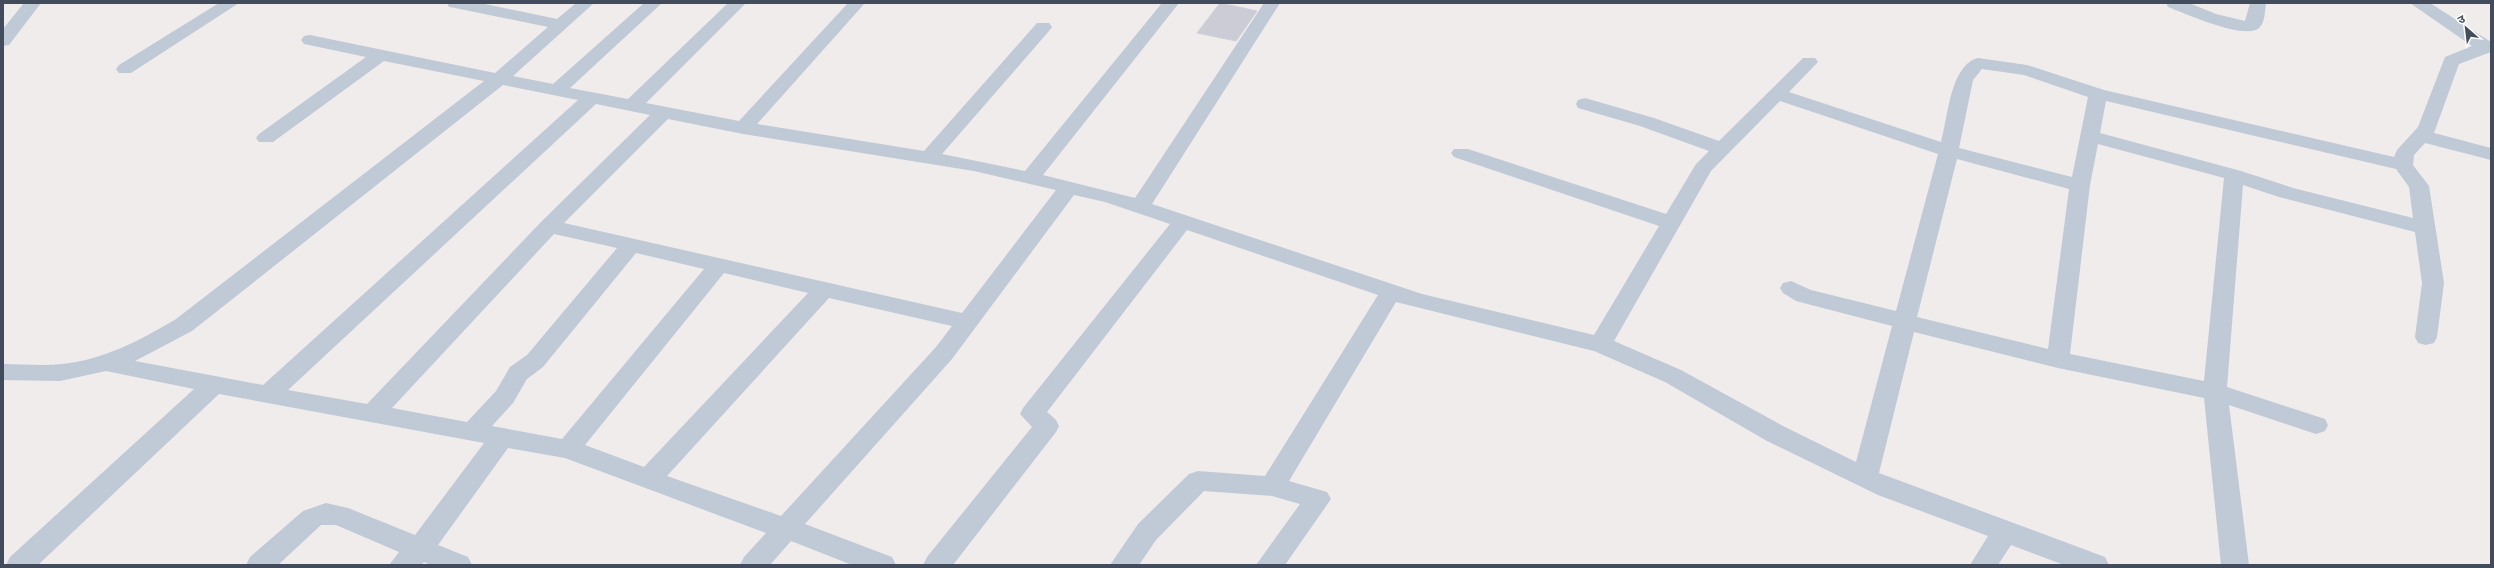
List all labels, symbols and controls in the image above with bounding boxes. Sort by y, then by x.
north arrow [2446,8,2486,48]
text: उ [2455,11,2468,27]

